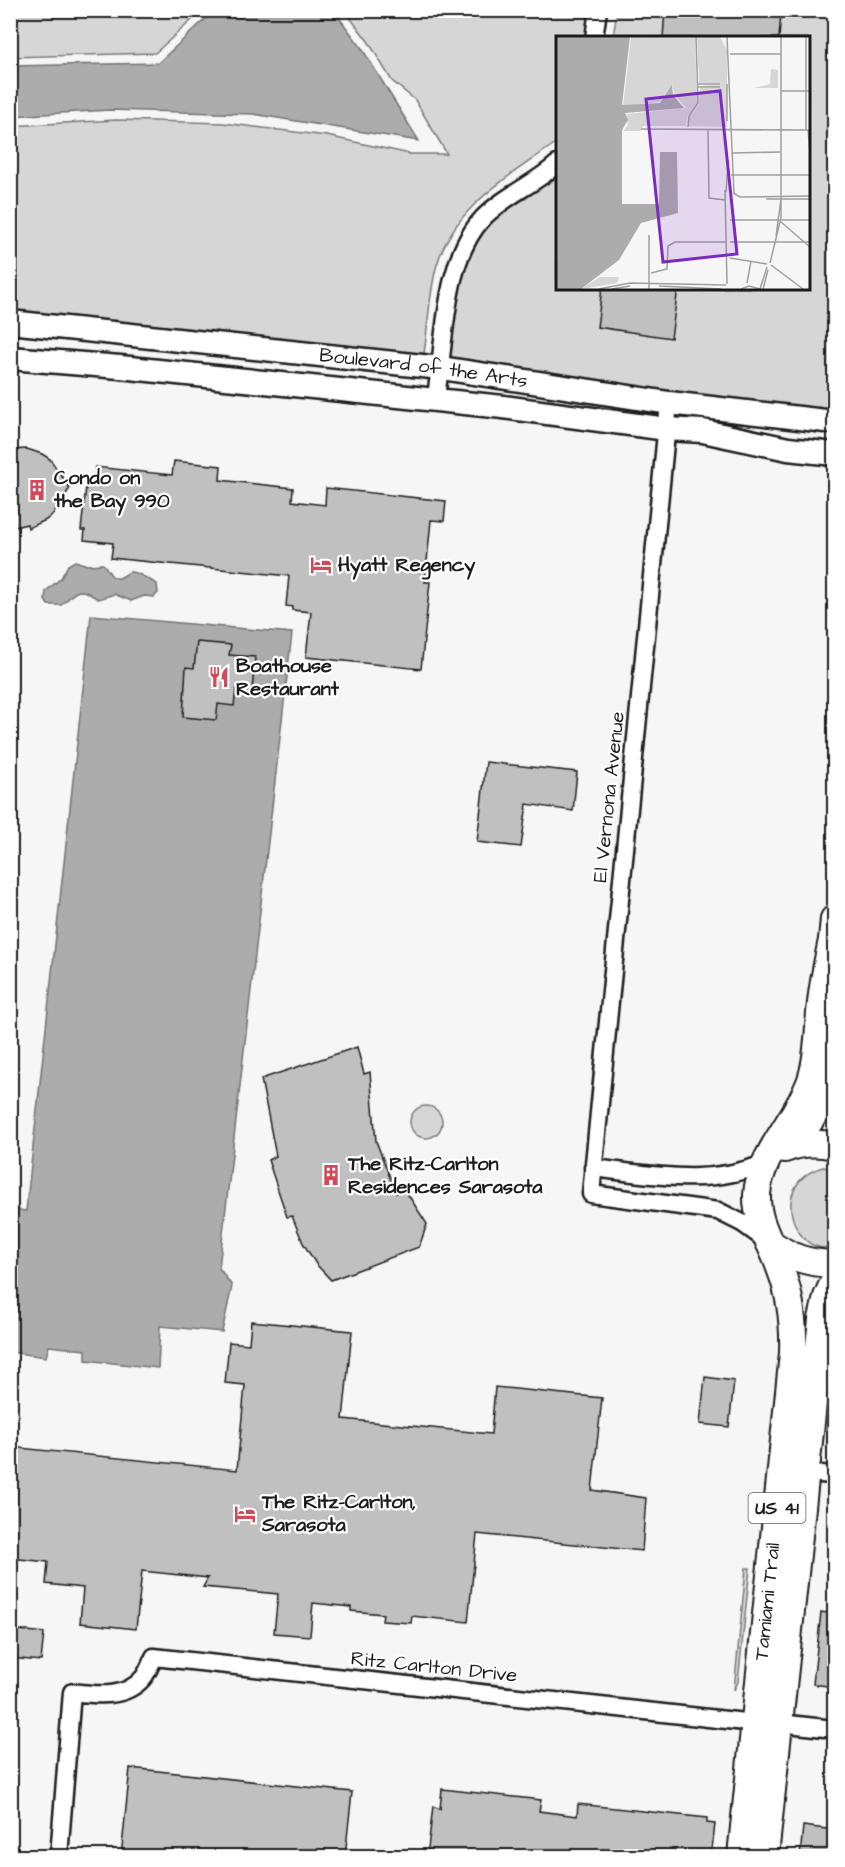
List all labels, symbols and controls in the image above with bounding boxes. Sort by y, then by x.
inset map [556,36,809,290]
street label: Boulevard of the Arts [318,341,529,395]
place label: Condo on the Bay 990 [53,464,170,516]
building icon: Condo on the Bay 990 [25,478,49,502]
place label: Hyatt Regency [338,551,475,580]
hotel icon: Hyatt Regency [309,553,333,577]
place label: Boathouse Restaurant [236,652,340,703]
restaurant icon: Boathouse Restaurant [207,665,231,689]
street label: El Vernona Avenue [586,710,632,884]
place label: The Ritz-Carlton Residences Sarasota [347,1150,543,1201]
building icon: The Ritz-Carlton Residences Sarasota [319,1163,343,1187]
place label: The Ritz-Carlton, Sarasota [261,1488,416,1539]
road number: US 41 [748,1493,806,1523]
hotel icon: The Ritz-Carlton, Sarasota [233,1502,257,1526]
street label: Tamiami Trail [747,1541,787,1661]
street label: Ritz Carlton Drive [349,1644,519,1690]

